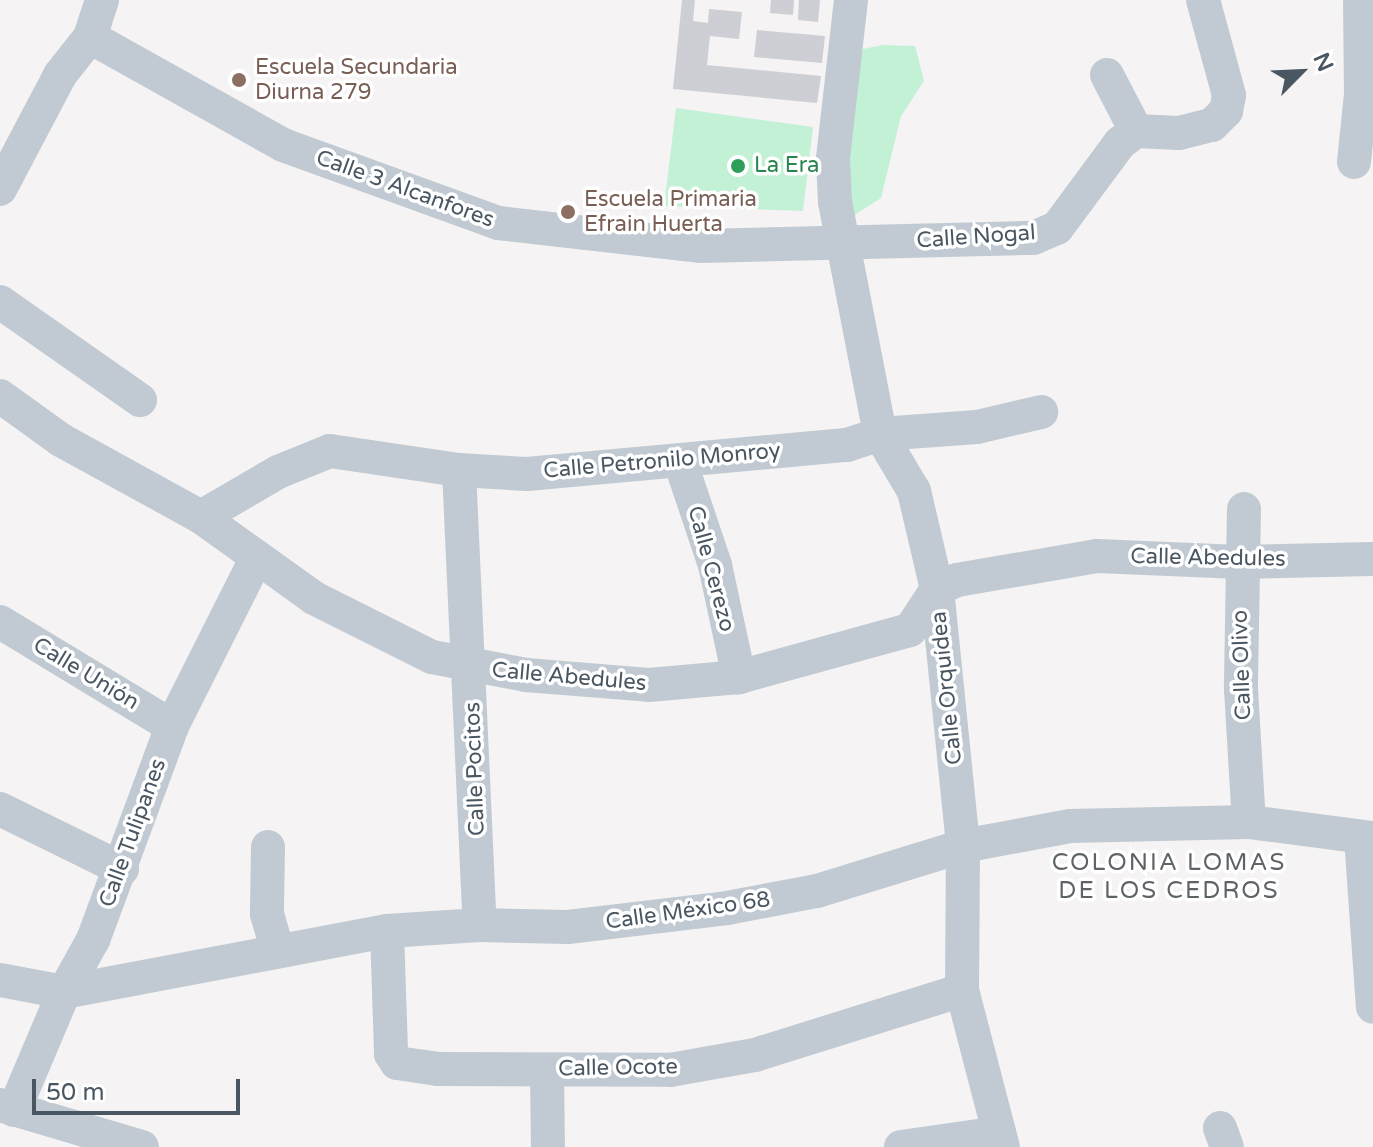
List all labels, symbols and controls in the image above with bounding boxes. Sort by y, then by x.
north arrow [1261,32,1341,112]
text: N [1307,49,1338,76]
place label: Escuela Secundaria Diurna 279 [255,54,458,106]
marker: Escuela Secundaria Diurna 279 [230,71,248,89]
street label: Calle 3 Alcanfores [312,145,498,233]
place label: La Era [754,153,819,179]
marker: La Era [729,157,747,175]
place label: Escuela Primaria Efrain Huerta [584,186,757,238]
marker: Escuela Primaria Efrain Huerta [559,203,577,221]
street label: Calle Nogal [916,220,1036,254]
street label: Calle Petronilo Monroy [542,437,782,485]
street label: Calle Cerezo [682,503,740,635]
street label: Calle Abedules [1130,543,1286,573]
street label: Calle Olivo [1227,609,1257,721]
street label: Calle Orquídea [926,610,968,766]
street label: Calle Unión [28,632,144,716]
street label: Calle Abedules [491,657,647,697]
street label: Calle Pocitos [459,702,491,836]
street label: Calle Tulipanes [94,755,172,911]
district label: COLONIA LOMAS DE LOS CEDROS [1052,849,1286,905]
street label: Calle México 68 [604,886,772,936]
street label: Calle Ocote [558,1054,678,1082]
scale bar [36,1063,244,1113]
text: 50 m [46,1078,104,1107]

